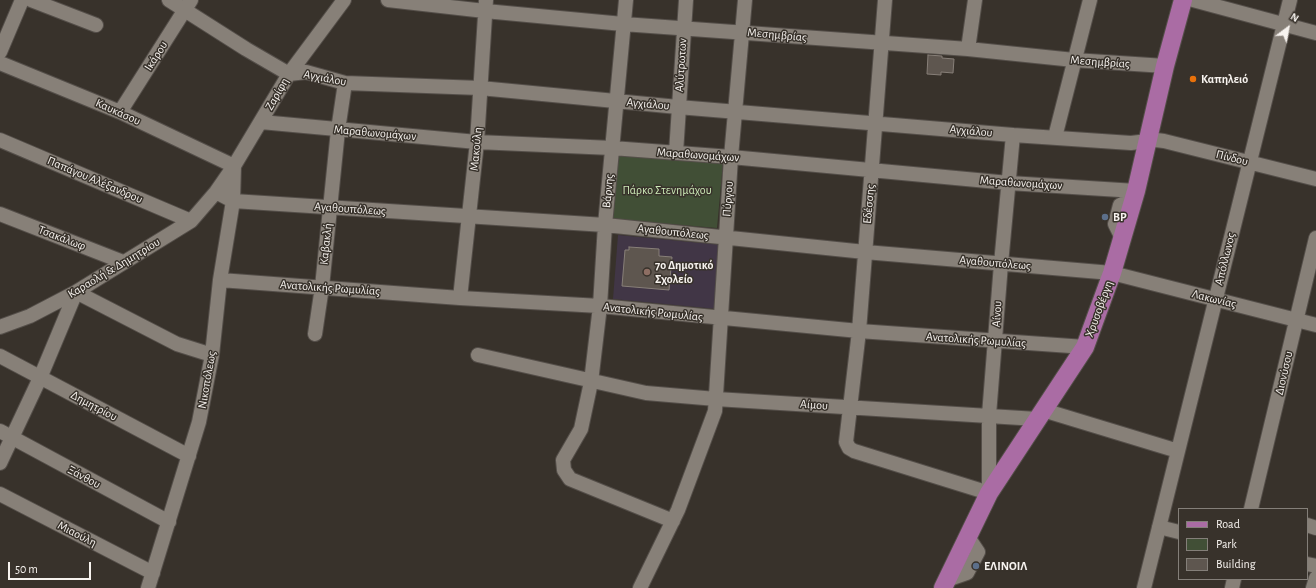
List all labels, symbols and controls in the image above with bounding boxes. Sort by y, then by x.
north arrow [1268,8,1308,48]
text: N [1288,11,1301,24]
street label: Μεσημβρίας [747,25,807,45]
street label: Αλύτρωτων [672,38,690,92]
street label: Ικάρου [141,39,171,73]
street label: Μεσημβρίας [1070,53,1130,71]
street label: Αγχιάλου [302,67,348,89]
place label: Καπηλειό [1201,72,1248,86]
marker: Καπηλειό [1188,74,1198,84]
street label: Ζαρίφη [262,75,292,113]
street label: Αγχιάλου [626,95,670,113]
street label: Καυκάσου [93,96,143,128]
street label: Μαραθωνομάχων [333,122,417,144]
street label: Αγχιάλου [949,122,993,140]
street label: Μακούλη [467,127,485,171]
street label: Μαραθωνομάχων [656,145,740,165]
street label: Πίνδου [1214,147,1250,169]
street label: Παπάγου Αλέξανδρου [45,153,145,207]
street label: Βάρνης [599,173,617,209]
street label: Μαραθωνομάχων [979,173,1063,193]
street label: Πύργου [720,181,736,217]
park label: Πάρκο Στενημάχου [622,183,712,197]
street label: Εδέσσης [860,184,878,224]
street label: Αγαθουπόλεως [314,199,386,219]
place label: BP [1113,210,1127,224]
marker: BP [1100,212,1110,222]
street label: Αγαθουπόλεως [637,221,709,243]
street label: Τσακάλωφ [36,222,88,254]
street label: Καβακλή [317,222,335,266]
street label: Απόλλωνος [1212,231,1238,287]
street label: Καραολή & Δημητρίου [65,235,163,301]
street label: Αγαθουπόλεως [959,253,1031,273]
place label: 7ο Δημοτικό Σχολείο [655,258,713,286]
marker: 7ο Δημοτικό Σχολείο [642,267,652,277]
street label: Ανατολικής Ρωμυλίας [280,277,380,299]
street label: Χρυσοβέργη [1082,279,1116,339]
street label: Λακωνίας [1190,287,1238,311]
street label: Ανατολικής Ρωμυλίας [602,300,704,324]
street label: Αίνου [989,300,1005,328]
street label: Ανατολικής Ρωμυλίας [926,329,1026,351]
street label: Νικοπόλεως [195,350,219,410]
street label: Διονύσου [1272,350,1296,396]
street label: Δημητρίου [68,388,120,424]
street label: Αίμου [800,397,828,413]
street label: Ξάνθου [65,462,103,492]
legend [1178,508,1308,580]
street label: Μιαούλη [55,518,99,550]
text: Road [1216,518,1240,530]
text: Park [1216,538,1237,550]
scale bar [10,554,93,580]
text: Building [1216,558,1256,570]
place label: ΕΛΙΝΟΙΛ [984,559,1027,573]
marker: ΕΛΙΝΟΙΛ [971,561,981,571]
text: 50 m [15,563,38,575]

